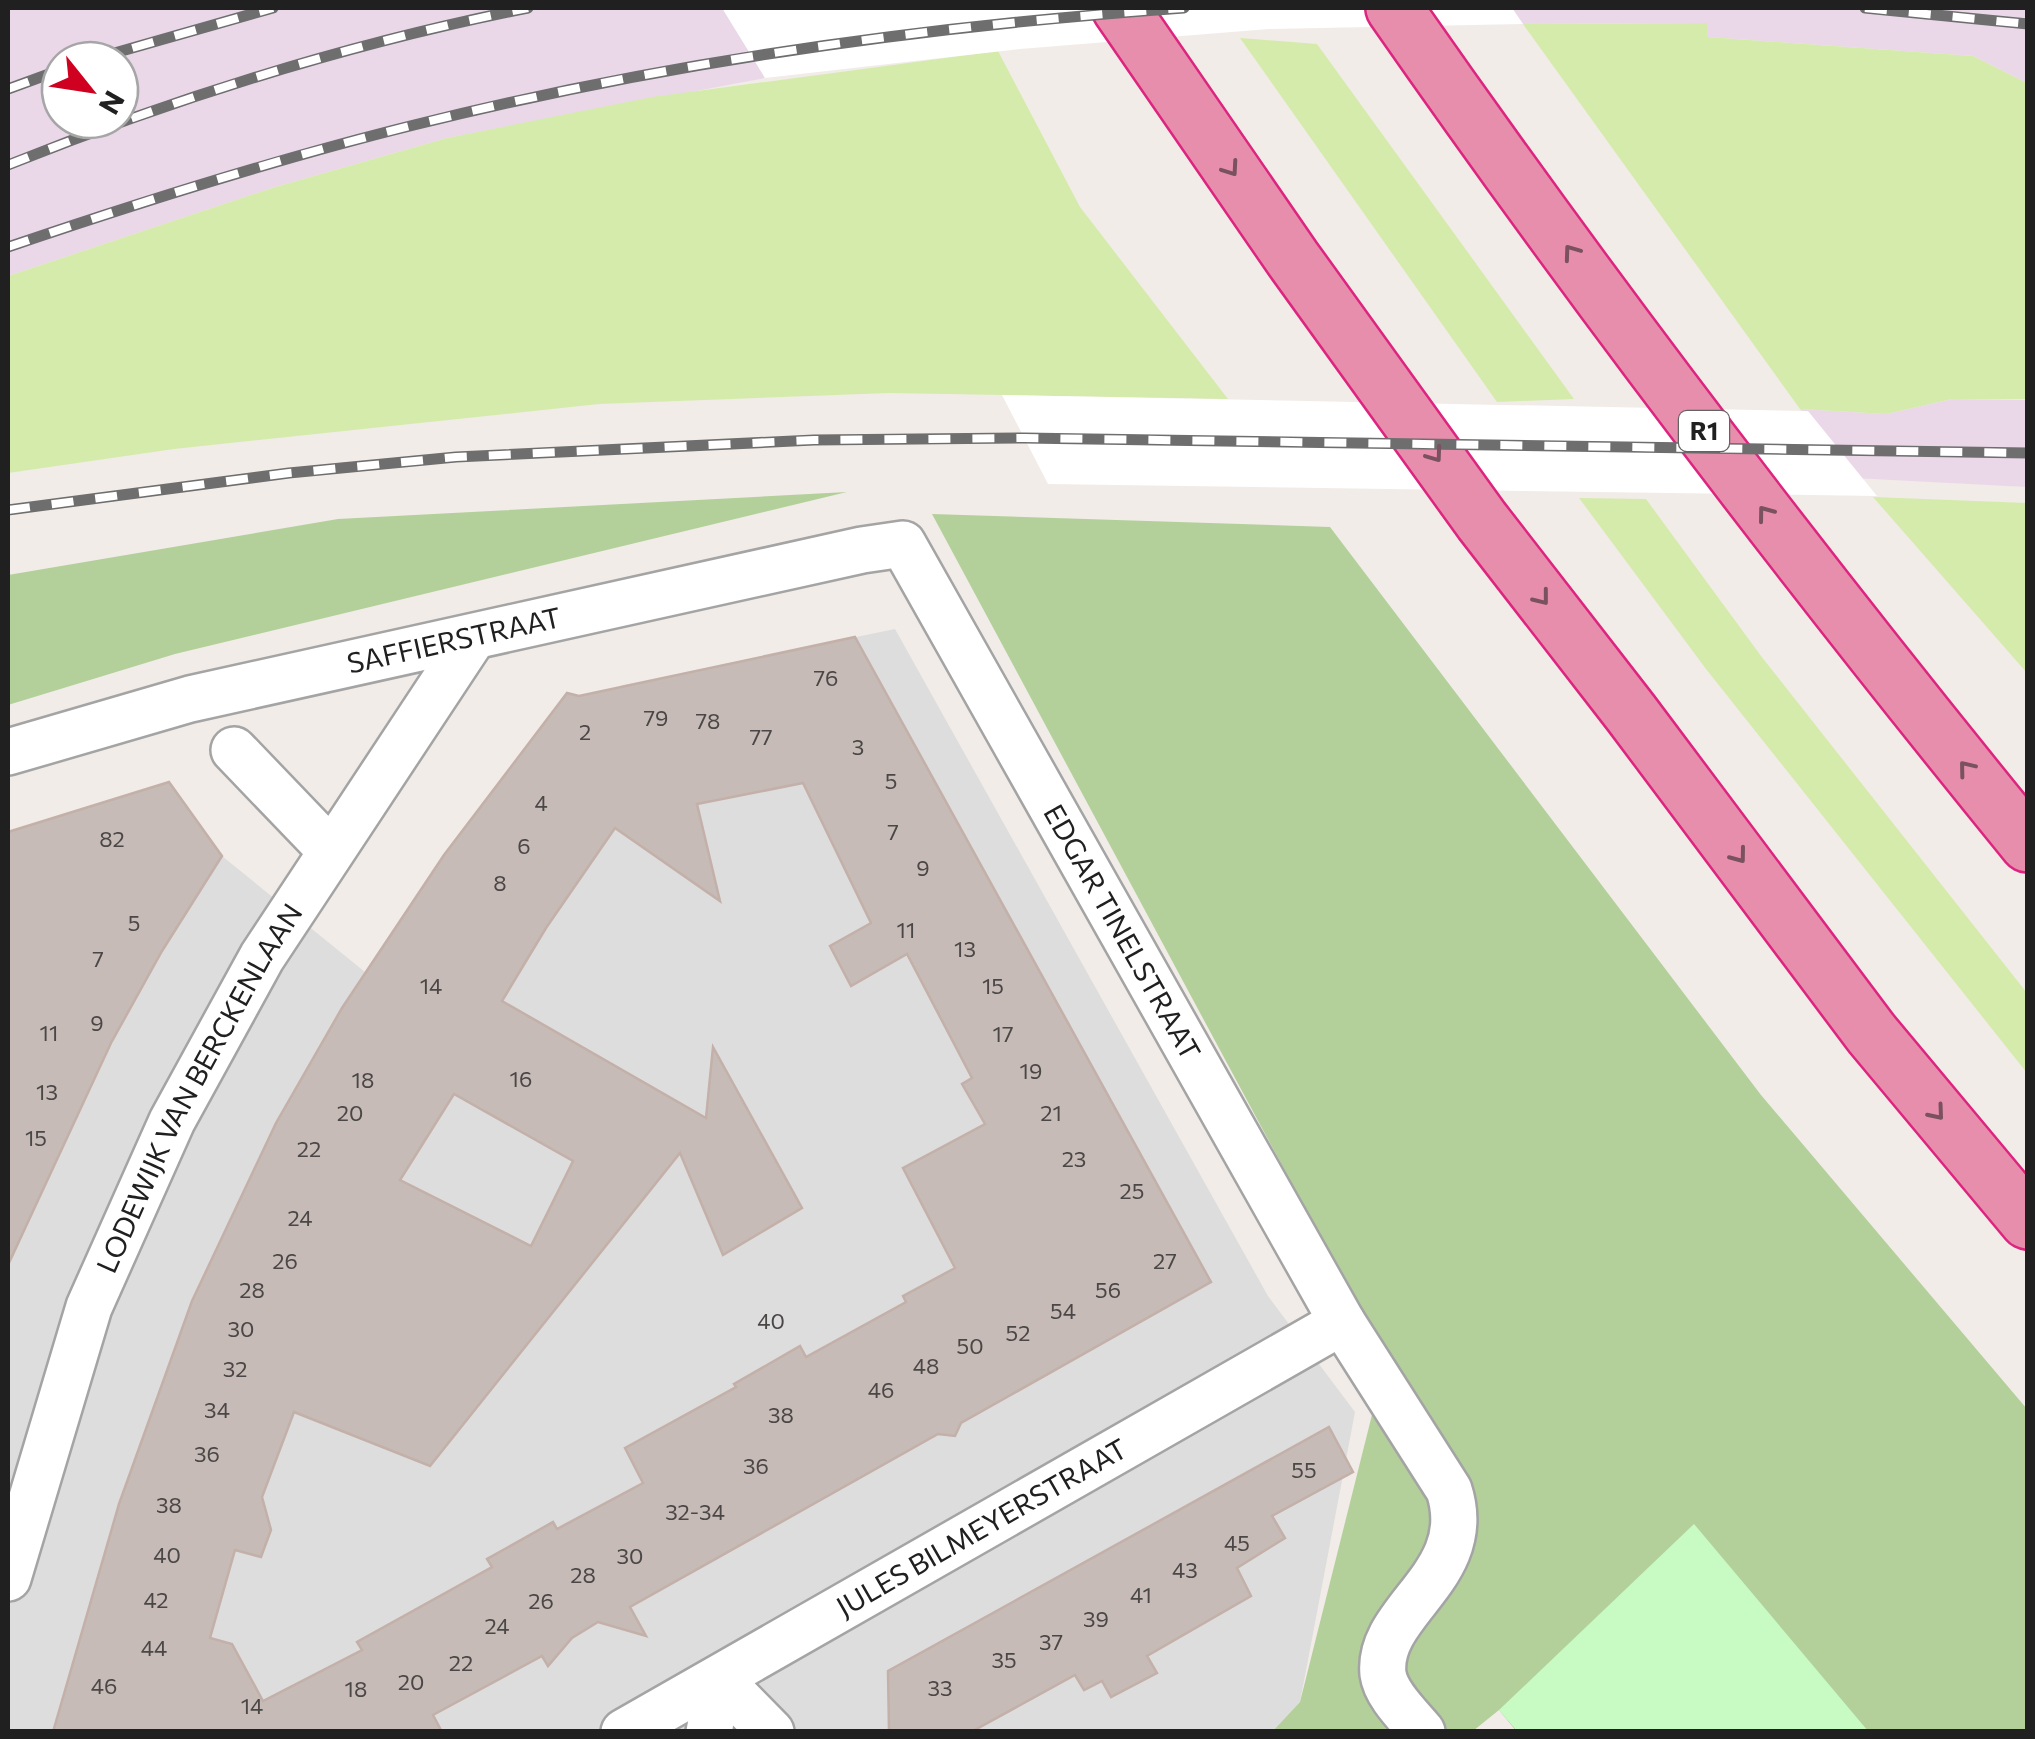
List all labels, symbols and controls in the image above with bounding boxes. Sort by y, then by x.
north arrow [40,40,140,140]
text: N [93,85,132,121]
one-way arrow [1219,158,1237,177]
one-way arrow [1566,245,1583,263]
road number: R1 [1679,411,1729,451]
one-way arrow [1423,444,1441,463]
one-way arrow [1760,506,1777,524]
one-way arrow [1530,587,1547,605]
street label: SAFFIERSTRAAT [344,599,564,680]
house number: 76 [814,664,838,691]
house number: 79 [644,704,668,731]
house number: 78 [696,707,720,734]
house number: 2 [579,718,591,745]
house number: 77 [749,723,773,750]
house number: 3 [852,733,864,760]
one-way arrow [1960,762,1978,780]
house number: 5 [885,767,897,794]
house number: 4 [534,789,548,816]
street label: EDGAR TINELSTRAAT [1037,798,1208,1065]
house number: 7 [887,818,899,845]
house number: 82 [99,825,125,852]
house number: 6 [517,832,531,859]
one-way arrow [1727,845,1744,863]
house number: 9 [916,854,930,881]
house number: 8 [493,869,507,896]
street label: LODEWIJK VAN BERCKENLAAN [89,897,309,1278]
house number: 5 [128,909,140,936]
house number: 11 [897,916,915,943]
house number: 13 [954,935,976,962]
house number: 7 [92,945,104,972]
house number: 14 [420,972,442,999]
house number: 15 [982,972,1004,999]
house number: 9 [90,1009,104,1036]
house number: 11 [40,1019,58,1046]
house number: 17 [992,1020,1014,1047]
house number: 19 [1020,1057,1042,1084]
house number: 16 [510,1065,532,1092]
house number: 18 [352,1066,374,1093]
house number: 13 [36,1078,58,1105]
house number: 20 [337,1099,363,1126]
house number: 21 [1040,1099,1062,1126]
one-way arrow [1926,1102,1944,1120]
house number: 15 [25,1124,47,1151]
house number: 22 [297,1135,321,1162]
house number: 23 [1062,1145,1086,1172]
house number: 25 [1120,1177,1144,1204]
house number: 24 [287,1204,313,1231]
house number: 26 [272,1247,298,1274]
house number: 27 [1153,1247,1177,1274]
house number: 28 [239,1276,265,1303]
house number: 56 [1095,1276,1121,1303]
house number: 54 [1050,1297,1076,1324]
house number: 40 [757,1307,785,1334]
house number: 30 [228,1315,254,1342]
house number: 52 [1006,1319,1030,1346]
house number: 50 [957,1332,984,1359]
house number: 48 [913,1352,939,1379]
house number: 32 [223,1355,247,1382]
house number: 46 [868,1376,894,1403]
house number: 34 [204,1396,230,1423]
house number: 38 [768,1401,794,1428]
street label: JULES BILMEYERSTRAAT [830,1430,1133,1623]
house number: 36 [194,1440,220,1467]
house number: 36 [743,1452,769,1479]
house number: 55 [1291,1456,1317,1483]
house number: 38 [156,1491,182,1518]
house number: 32-34 [665,1498,725,1525]
house number: 45 [1224,1529,1250,1556]
house number: 40 [153,1541,181,1568]
house number: 30 [617,1542,643,1569]
house number: 43 [1172,1556,1198,1583]
house number: 28 [570,1561,596,1588]
house number: 41 [1130,1581,1152,1608]
house number: 42 [143,1586,169,1613]
house number: 26 [528,1587,554,1614]
house number: 39 [1083,1605,1109,1632]
house number: 24 [484,1612,510,1639]
house number: 37 [1039,1628,1063,1655]
house number: 44 [141,1634,167,1661]
house number: 35 [991,1646,1017,1673]
house number: 22 [449,1649,473,1676]
house number: 20 [398,1668,424,1695]
house number: 46 [91,1672,117,1699]
house number: 33 [927,1674,953,1701]
house number: 18 [345,1675,367,1702]
house number: 14 [241,1692,263,1719]

